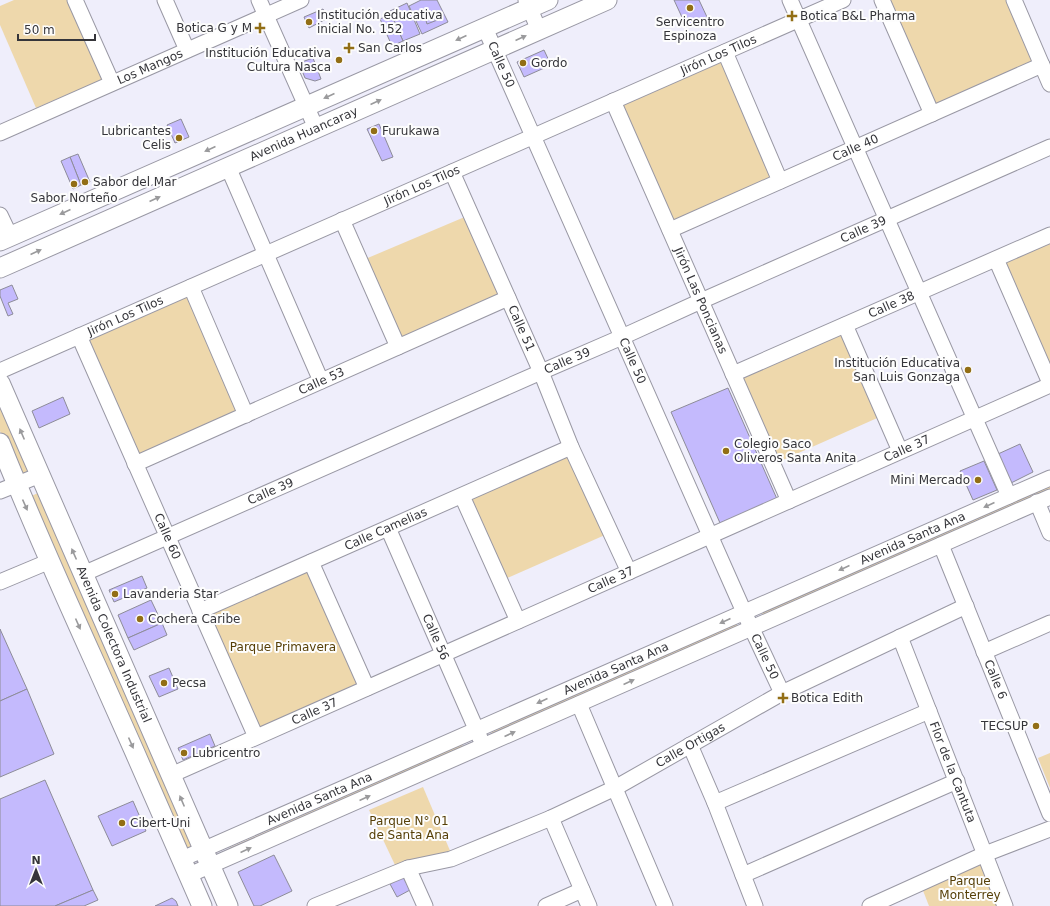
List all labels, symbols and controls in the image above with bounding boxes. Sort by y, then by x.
marker: Servicentro Espinoza [685,3,695,13]
place label: Institución educativa inicial No. 152 [317,8,443,36]
place label: Botica B&L Pharma [800,9,915,23]
marker: Botica B&L Pharma [787,11,797,21]
place label: Servicentro Espinoza [656,15,724,43]
scale bar [18,16,95,42]
marker: Institución educativa inicial No. 152 [304,17,314,27]
place label: Botica G y M [176,21,252,35]
text: 50 m [24,23,55,37]
marker: Botica G y M [255,23,265,33]
street label: Jirón Los Tilos [677,32,759,78]
one-way arrow [455,35,466,41]
one-way arrow [515,35,526,41]
street label: Calle 50 [485,39,518,90]
place label: San Carlos [358,41,422,55]
marker: San Carlos [343,42,355,54]
street label: Los Mangos [115,46,185,87]
place label: Institución Educativa Cultura Nasca [205,46,331,74]
marker: Institución Educativa Cultura Nasca [334,55,344,65]
place label: Gordo [531,56,567,70]
marker: Gordo [518,58,528,68]
one-way arrow [323,93,334,99]
one-way arrow [370,98,382,105]
street label: Avenida Huancaray [247,104,360,164]
place label: Lubricantes Celis [101,124,171,152]
place label: Furukawa [382,124,440,138]
marker: Furukawa [369,126,379,136]
street label: Calle 40 [830,131,881,164]
marker: Lubricantes Celis [174,133,184,143]
one-way arrow [203,146,215,152]
street label: Jirón Los Tilos [381,162,462,209]
place label: Sabor del Mar [93,175,177,189]
marker: Sabor del Mar [80,177,90,187]
marker: Sabor Norteño [69,179,79,189]
place label: Sabor Norteño [31,191,117,205]
one-way arrow [149,196,161,202]
one-way arrow [60,209,71,215]
street label: Calle 39 [838,213,888,246]
street label: Jirón Las Poncianas [671,244,730,356]
one-way arrow [30,249,41,255]
street label: Calle 38 [866,288,917,321]
street label: Jirón Los Tilos [84,293,166,339]
street label: Calle 51 [505,303,538,353]
street label: Calle 50 [616,336,649,386]
street label: Calle 39 [542,345,592,377]
place label: Institución Educativa San Luis Gonzaga [834,356,960,384]
street label: Calle 53 [296,365,347,397]
marker: Institución Educativa San Luis Gonzaga [963,365,973,375]
one-way arrow [19,428,25,440]
street label: Calle 37 [882,432,932,465]
place label: Colegio Saco Oliveros Santa Anita [734,437,856,465]
marker: Colegio Saco Oliveros Santa Anita [721,446,731,456]
place label: Mini Mercado [890,473,970,487]
street label: Calle 39 [245,475,296,508]
marker: Mini Mercado [973,475,983,485]
one-way arrow [22,500,28,511]
one-way arrow [983,502,994,508]
street label: Calle Camelias [342,505,429,553]
street label: Avenida Santa Ana [858,509,967,567]
street label: Calle 60 [151,511,184,562]
one-way arrow [71,548,77,559]
street label: Avenida Colectora Industrial [74,564,154,725]
street label: Calle 37 [585,564,636,596]
one-way arrow [838,565,850,571]
place label: Lavanderia Star [123,587,218,601]
marker: Lavanderia Star [110,589,120,599]
place label: Cochera Caribe [148,612,240,626]
street label: Calle 56 [420,612,452,662]
marker: Cochera Caribe [135,614,145,624]
one-way arrow [719,617,731,624]
one-way arrow [75,619,81,630]
street label: Calle 50 [748,631,782,682]
street label: Avenida Santa Ana [561,639,671,698]
park label: Parque Primavera [230,640,336,654]
street label: Calle 6 [981,658,1010,701]
place label: Pecsa [172,676,206,690]
marker: Pecsa [159,678,169,688]
one-way arrow [623,679,634,685]
place label: Botica Edith [791,691,863,705]
marker: Botica Edith [778,693,788,703]
street label: Calle 37 [289,695,340,728]
one-way arrow [536,698,548,704]
street label: Flor de la Cantuta [927,719,979,825]
place label: TECSUP [980,719,1028,733]
street label: Calle Ortigas [653,720,728,770]
marker: TECSUP [1031,721,1041,731]
one-way arrow [504,731,516,737]
one-way arrow [128,737,134,748]
place label: Lubricentro [192,746,260,760]
marker: Lubricentro [179,748,189,758]
street label: Avenida Santa Ana [265,769,374,828]
one-way arrow [360,795,371,801]
one-way arrow [179,796,185,807]
park label: Parque N° 01 de Santa Ana [369,814,449,842]
place label: Cibert-Uni [130,816,190,830]
marker: Cibert-Uni [117,818,127,828]
one-way arrow [241,847,252,853]
north arrow [16,850,56,890]
text: N [31,854,41,867]
park label: Parque Monterrey [939,874,1001,902]

